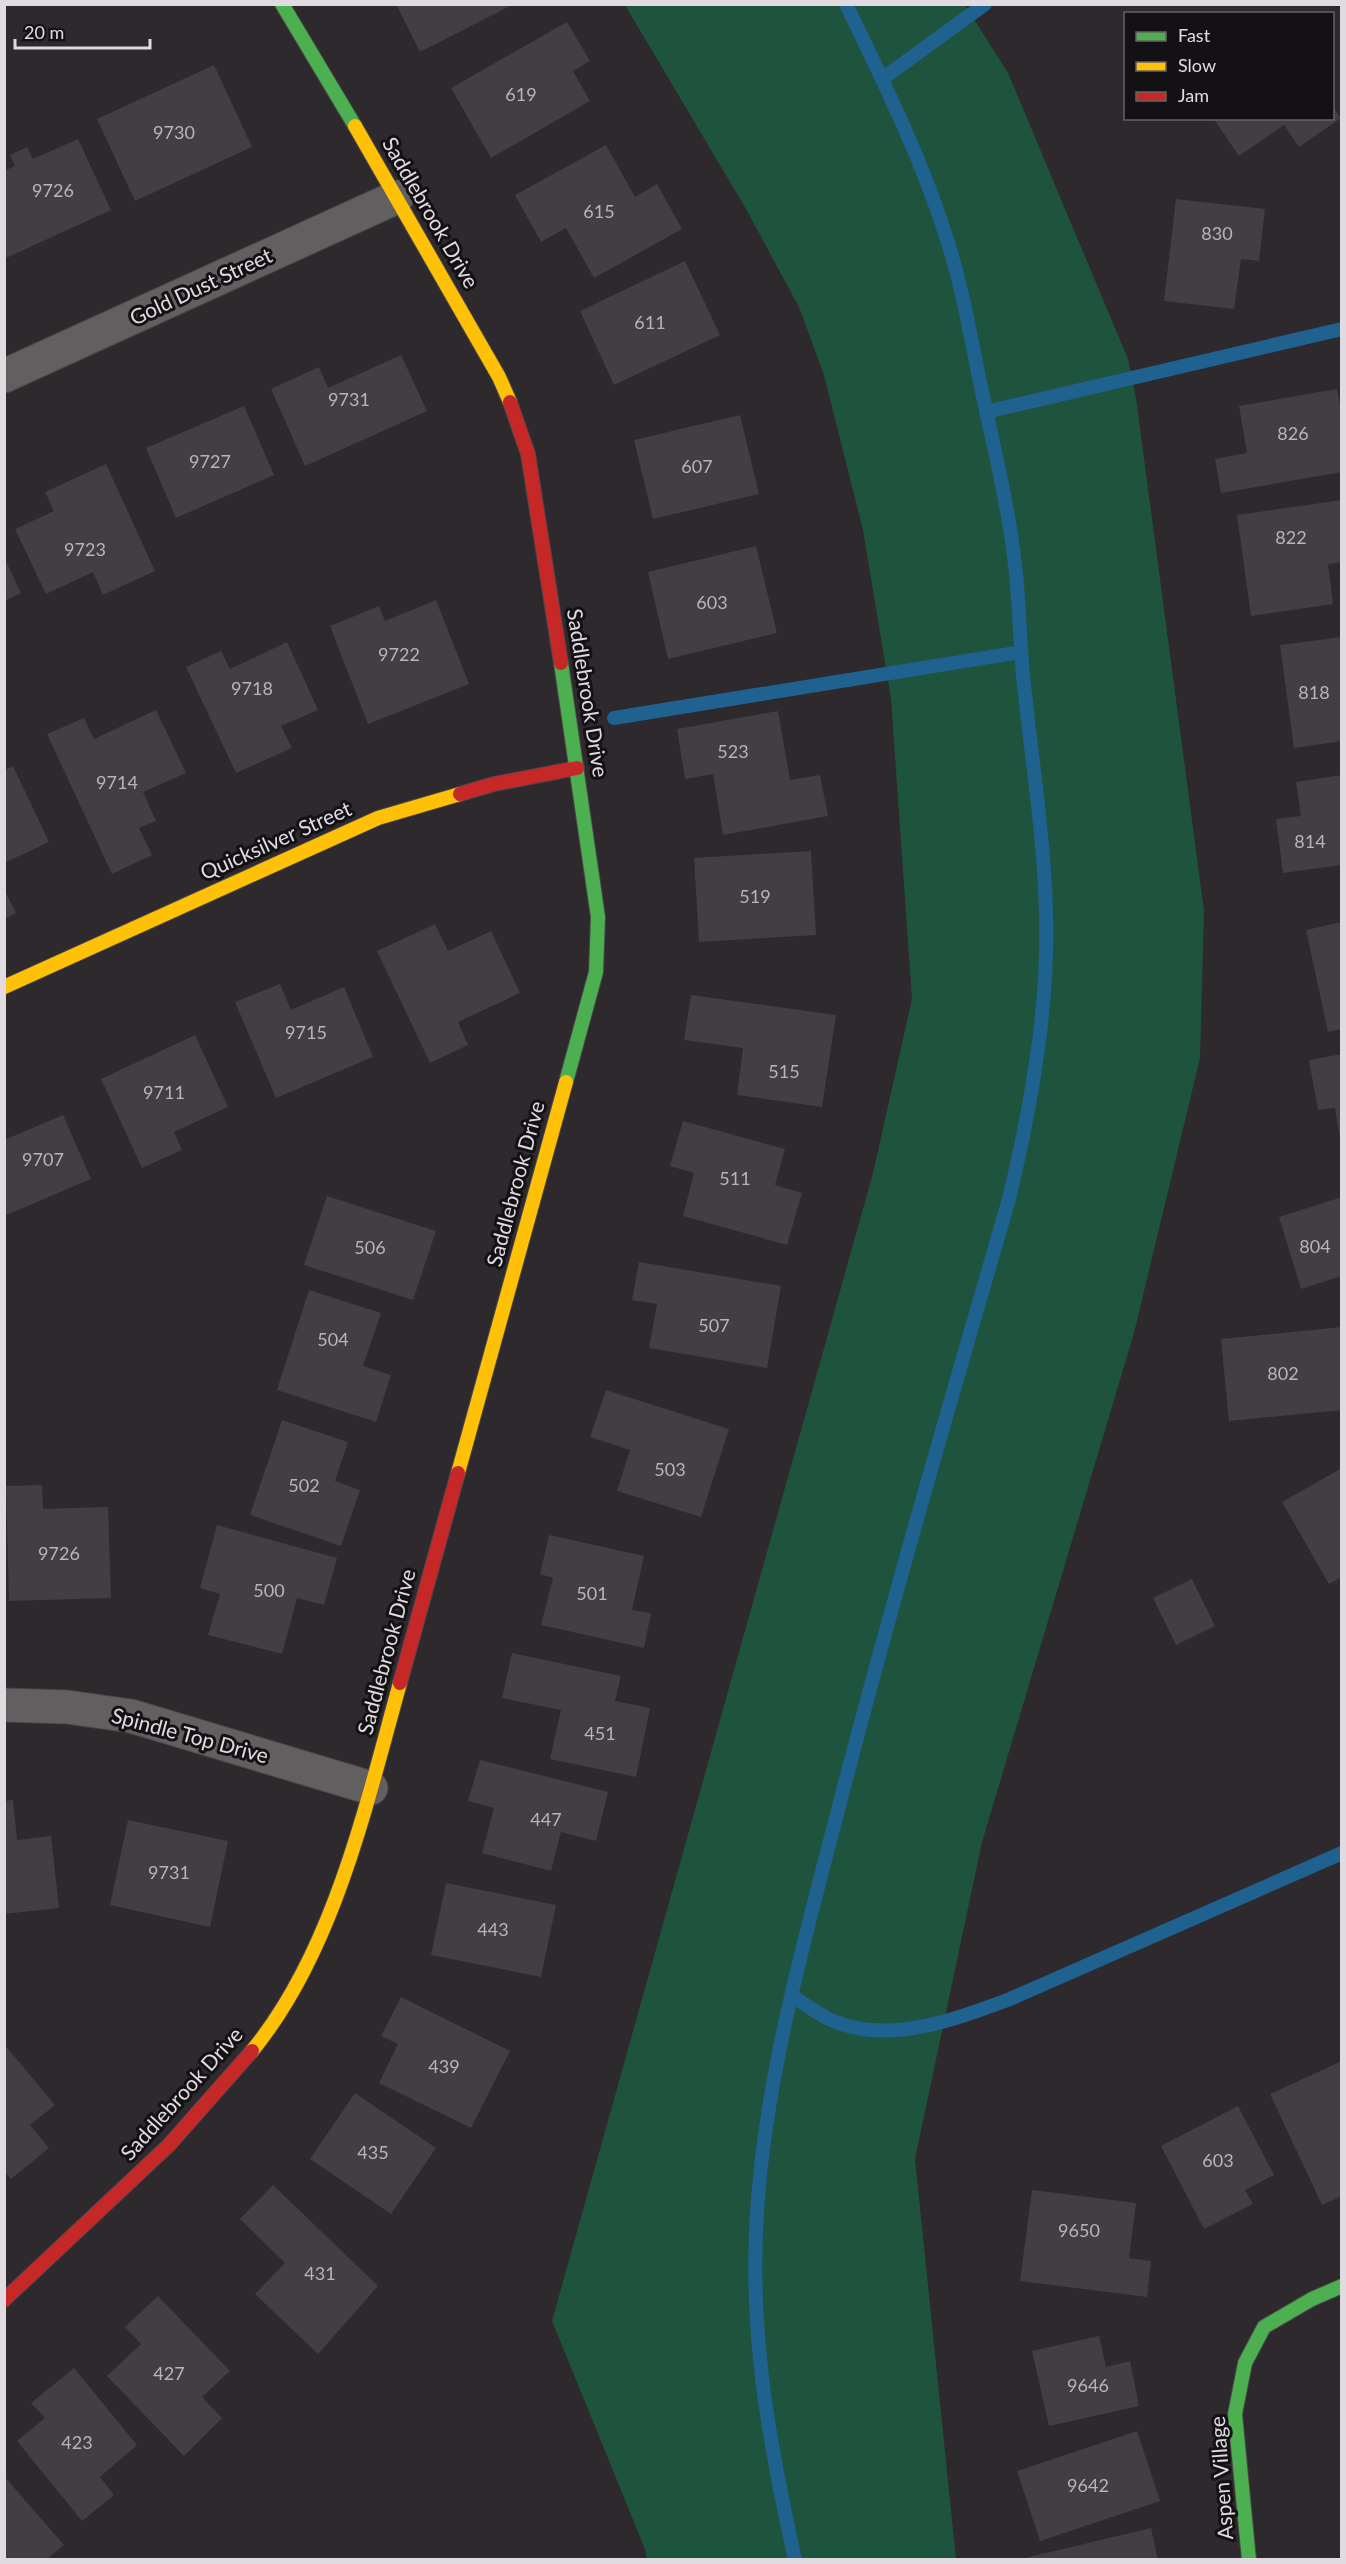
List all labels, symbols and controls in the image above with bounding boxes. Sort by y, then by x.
scale bar [15,12,150,50]
legend [1124,12,1334,120]
text: 20 m [24,21,64,43]
text: Fast [1178,24,1211,46]
text: Slow [1178,54,1216,76]
house number: 619 [505,83,537,105]
text: Jam [1178,84,1209,106]
house number: 9730 [153,121,195,143]
street label: Saddlebrook Drive [378,132,485,292]
house number: 9726 [32,179,74,201]
house number: 615 [583,200,615,222]
house number: 830 [1201,222,1233,244]
street label: Gold Dust Street [125,242,276,330]
house number: 611 [634,311,666,333]
house number: 9731 [328,388,370,410]
house number: 826 [1277,422,1309,444]
house number: 9727 [189,450,231,472]
house number: 607 [681,455,713,477]
house number: 822 [1275,526,1307,548]
house number: 9723 [64,538,106,560]
house number: 603 [696,591,728,613]
street label: Saddlebrook Drive [563,607,614,779]
house number: 9722 [378,643,420,665]
house number: 9718 [231,677,273,699]
house number: 818 [1298,681,1330,703]
house number: 523 [717,740,749,762]
house number: 9714 [96,771,138,793]
street label: Quicksilver Street [196,795,355,884]
house number: 814 [1294,830,1326,852]
house number: 519 [739,885,771,907]
house number: 9715 [285,1021,327,1043]
house number: 515 [768,1060,800,1082]
house number: 9711 [143,1081,185,1103]
street label: Saddlebrook Drive [480,1098,549,1269]
house number: 9707 [22,1148,64,1170]
house number: 511 [719,1167,751,1189]
house number: 804 [1299,1235,1331,1257]
house number: 506 [354,1236,386,1258]
house number: 507 [698,1314,730,1336]
house number: 504 [317,1328,349,1350]
house number: 802 [1267,1362,1299,1384]
house number: 503 [654,1458,686,1480]
house number: 502 [288,1474,320,1496]
house number: 9726 [38,1542,80,1564]
street label: Saddlebrook Drive [351,1566,420,1737]
house number: 500 [253,1579,285,1601]
house number: 501 [576,1582,608,1604]
street label: Spindle Top Drive [109,1702,271,1767]
house number: 451 [584,1722,616,1744]
house number: 447 [530,1808,562,1830]
house number: 9731 [148,1861,190,1883]
house number: 443 [477,1918,509,1940]
street label: Saddlebrook Drive [115,2021,247,2165]
house number: 439 [428,2055,460,2077]
house number: 435 [357,2141,389,2163]
house number: 603 [1202,2149,1234,2171]
house number: 9650 [1058,2219,1100,2241]
house number: 431 [304,2262,336,2284]
house number: 427 [153,2362,185,2384]
house number: 9646 [1067,2374,1109,2396]
street label: Aspen Village [1204,2415,1237,2541]
house number: 423 [61,2431,93,2453]
house number: 9642 [1067,2474,1109,2496]

